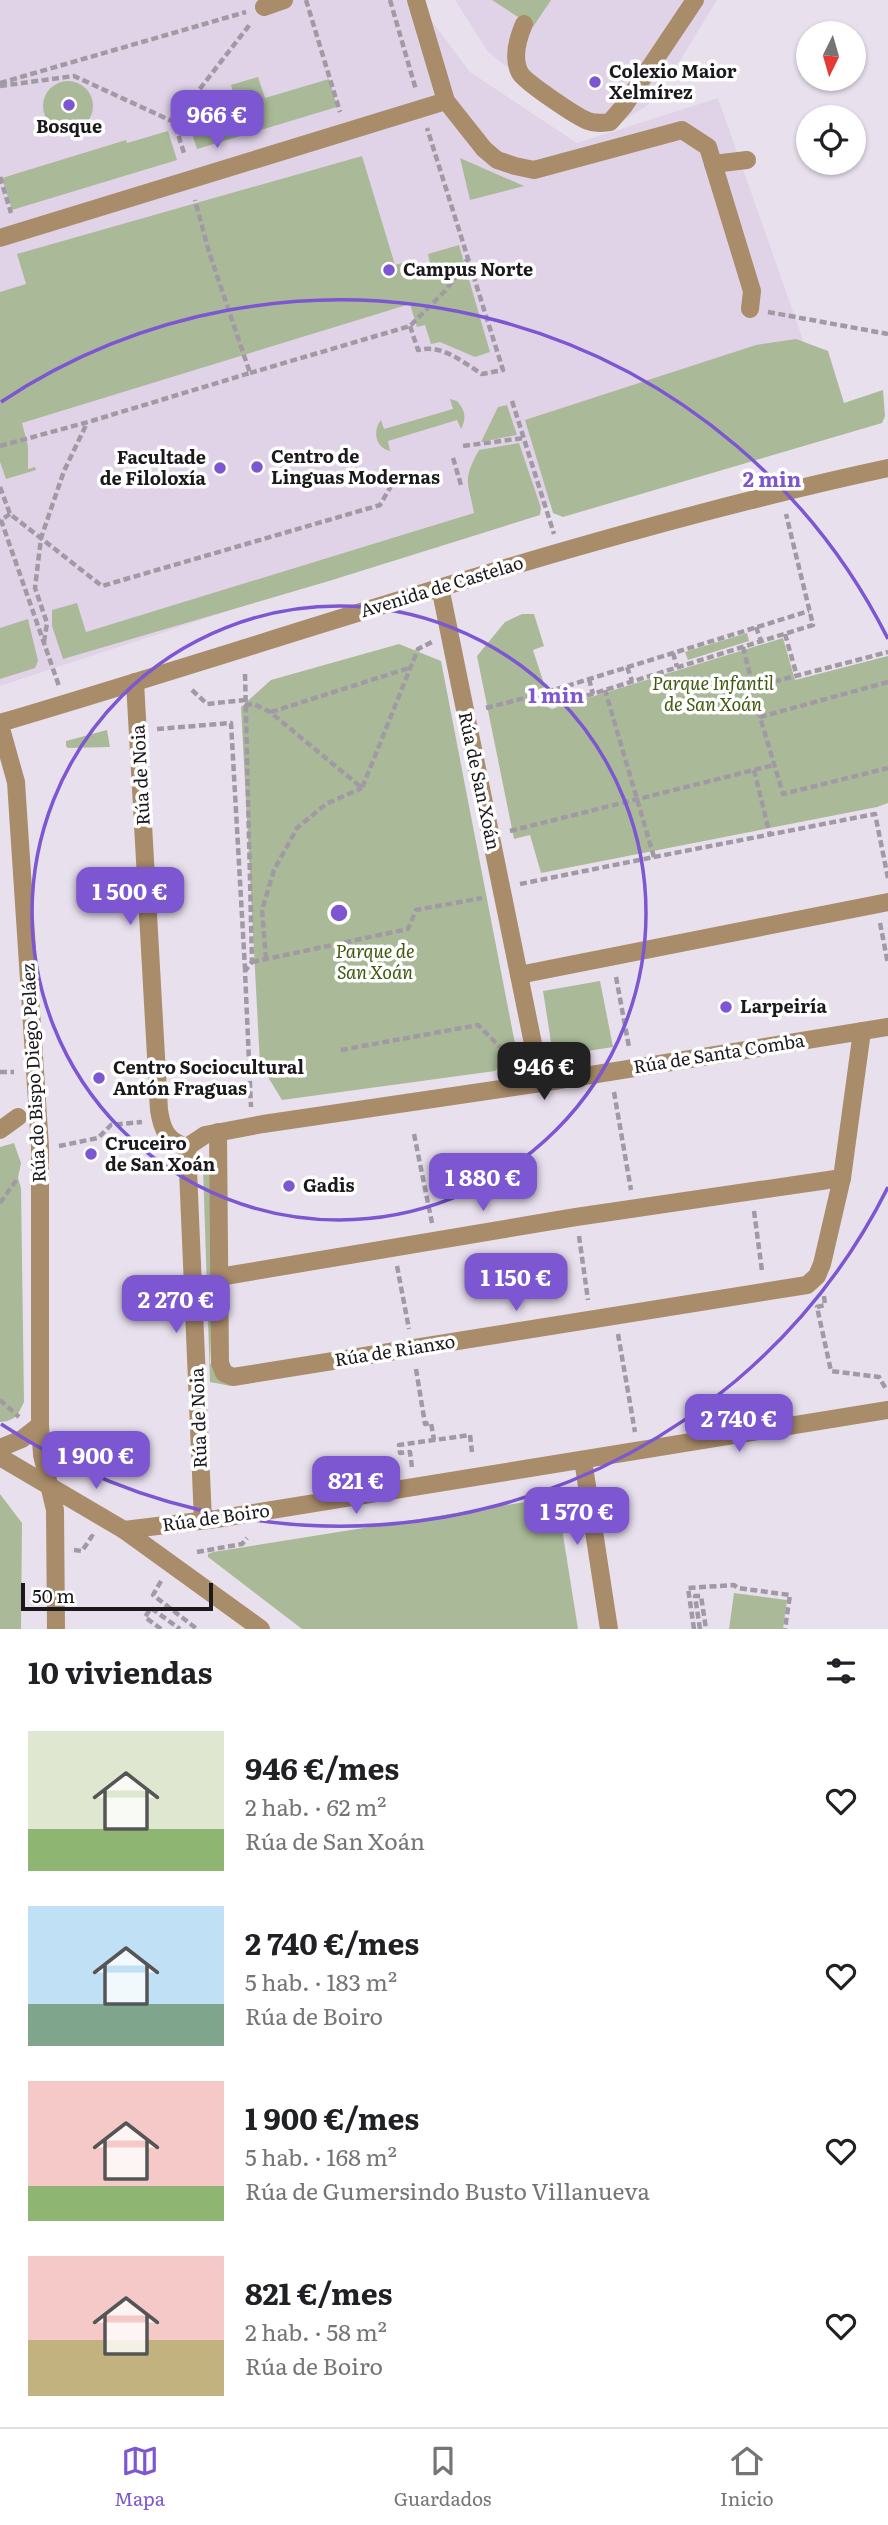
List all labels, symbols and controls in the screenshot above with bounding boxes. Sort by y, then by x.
north arrow [796,21,866,91]
map controls [796,21,866,175]
place label: Colexio Maior Xelmírez [609,57,737,105]
marker: Colexio Maior Xelmírez [587,74,603,90]
pin: 966 € [168,90,266,150]
text: 966 € [187,96,247,130]
marker: Bosque [61,97,77,113]
button: locate [796,105,866,175]
place label: Bosque [36,112,102,139]
place label: Campus Norte [403,255,533,282]
marker: Campus Norte [381,262,397,278]
place label: Centro de Linguas Modernas [271,442,440,490]
place label: Facultade de Filoloxía [100,443,207,491]
marker: Centro de Linguas Modernas [249,459,265,475]
marker: Facultade de Filoloxía [212,460,228,476]
text: 2 min [743,462,802,493]
street label: Avenida de Castelao [357,548,526,623]
park label: Parque Infantil de San Xoán [652,669,775,717]
text: 1 min [528,678,584,709]
street label: Rúa de San Xoán [453,709,508,852]
street label: Rúa de Noia [123,724,156,826]
pin: 1 500 € [65,867,195,927]
text: 1 500 € [92,873,168,907]
centre of rings [327,901,351,925]
park label: Parque de San Xoán [335,937,415,985]
street label: Rúa do Bispo Diego Peláez [13,962,52,1183]
place label: Larpeiría [740,992,828,1019]
marker: Larpeiría [718,999,734,1015]
street label: Rúa de Santa Comba [631,1026,807,1079]
pin: 946 € [495,1042,593,1102]
text: 946 € [513,1048,575,1082]
place label: Centro Sociocultural Antón Fraguas [113,1053,304,1101]
marker: Centro Sociocultural Antón Fraguas [91,1070,107,1086]
place label: Cruceiro de San Xoán [105,1129,216,1177]
marker: Cruceiro de San Xoán [83,1146,99,1162]
pin: 1 880 € [418,1154,548,1213]
text: 1 880 € [445,1159,521,1193]
place label: Gadis [303,1171,355,1198]
marker: Gadis [281,1178,297,1194]
pin: 1 150 € [451,1254,581,1313]
text: 1 150 € [481,1259,551,1293]
pin: 2 270 € [111,1276,241,1335]
text: 2 270 € [138,1281,214,1315]
street label: Rúa de Rianxo [333,1327,457,1372]
street label: Rúa de Noia [182,1367,213,1469]
pin: 2 740 € [674,1394,804,1454]
text: 2 740 € [701,1400,777,1434]
pin: 1 900 € [31,1432,161,1491]
text: 1 900 € [58,1437,134,1471]
pin: 821 € [307,1456,405,1516]
text: 821 € [328,1462,384,1496]
pin: 1 570 € [512,1488,642,1547]
text: 1 570 € [540,1493,614,1527]
street label: Rúa de Boiro [160,1496,271,1537]
scale bar [21,1580,214,1612]
text: 50 m [32,1581,75,1609]
text: 10 viviendas [28,1649,212,1693]
icon: filters [822,1652,860,1690]
text: 946 €/mes [245,1745,399,1789]
icon: home [84,1759,168,1843]
icon: heart [822,1782,860,1820]
text: 2 hab. · 62 m² [245,1789,387,1823]
text: Rúa de San Xoán [245,1823,425,1857]
text: 2 740 €/mes [245,1920,419,1964]
icon: home [84,1934,168,2018]
icon: heart [822,1957,860,1995]
text: 5 hab. · 183 m² [245,1964,397,1998]
text: Rúa de Boiro [245,1998,383,2032]
text: 1 900 €/mes [245,2095,419,2139]
icon: home [84,2109,168,2193]
icon: heart [822,2132,860,2170]
text: 5 hab. · 168 m² [245,2139,397,2173]
text: Rúa de Gumersindo Busto Villanueva [245,2173,650,2207]
text: 821 €/mes [245,2270,393,2314]
icon: home [84,2284,168,2368]
icon: heart [822,2307,860,2345]
text: 2 hab. · 58 m² [245,2314,387,2348]
text: Rúa de Boiro [245,2348,383,2382]
tab: Mapa [114,2442,165,2512]
tab: Guardados [394,2442,491,2512]
tab: Inicio [720,2442,774,2512]

